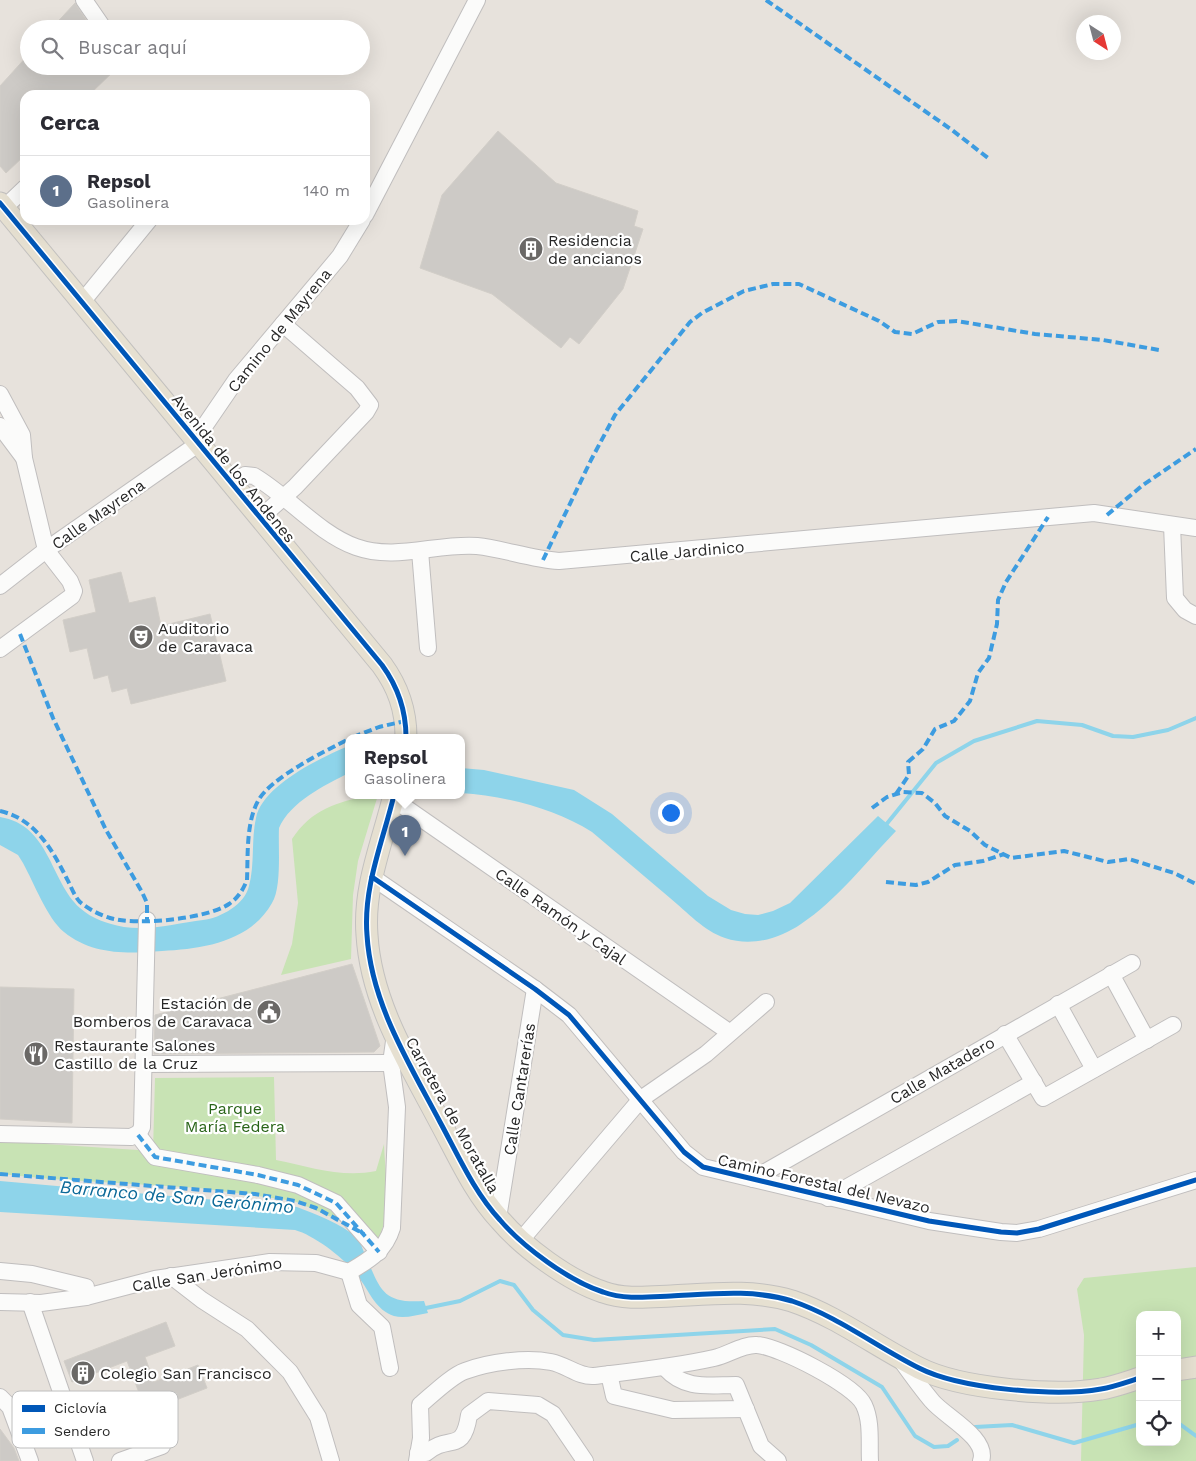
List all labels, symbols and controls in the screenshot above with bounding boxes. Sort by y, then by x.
north arrow [1076,15,1121,60]
search box [20,20,370,75]
icon: search [38,34,66,62]
text: Buscar aquí [78,36,187,59]
text: Cerca [40,110,99,135]
text: Repsol [87,170,151,193]
text: 1 [53,181,59,200]
text: 140 m [303,181,350,200]
text: Gasolinera [87,193,169,212]
place label: Residencia de ancianos [548,231,642,268]
building icon: Residencia de ancianos [518,236,544,262]
street label: Camino de Mayrena [224,264,335,396]
street label: Avenida de los Andenes [168,390,299,546]
street label: Calle Mayrena [48,475,149,554]
street label: Calle Jardinico [629,537,745,566]
place label: Auditorio de Caravaca [158,619,253,656]
theatre icon: Auditorio de Caravaca [128,624,154,650]
popup [345,734,465,799]
text: Repsol [364,746,427,769]
text: Gasolinera [364,769,446,788]
your location [658,800,684,826]
pin: 1 [389,815,421,856]
street label: Calle Ramón y Cajal [492,864,630,969]
place label: Estación de Bomberos de Caravaca [73,994,252,1031]
public building icon: Estación de Bomberos de Caravaca [256,999,282,1025]
street label: Calle Cantarerías [500,1021,539,1157]
street label: Calle Matadero [887,1033,998,1108]
street label: Carretera de Moratalla [402,1034,503,1197]
place label: Restaurante Salones Castillo de la Cruz [54,1036,215,1073]
restaurant icon: Restaurante Salones Castillo de la Cruz [23,1041,49,1067]
park label: Parque María Federa [185,1099,285,1136]
street label: Camino Forestal del Nevazo [716,1150,932,1217]
water label: Barranco de San Gerónimo [59,1176,295,1217]
street label: Calle San Jerónimo [131,1253,283,1296]
map controls [1136,1311,1181,1446]
button: + [1136,1311,1181,1356]
button: − [1136,1356,1181,1401]
building icon: Colegio San Francisco [70,1360,96,1386]
place label: Colegio San Francisco [100,1364,272,1383]
legend [12,1391,178,1448]
text: Ciclovía [54,1400,107,1416]
button: locate [1136,1401,1181,1446]
text: Sendero [54,1423,110,1439]

